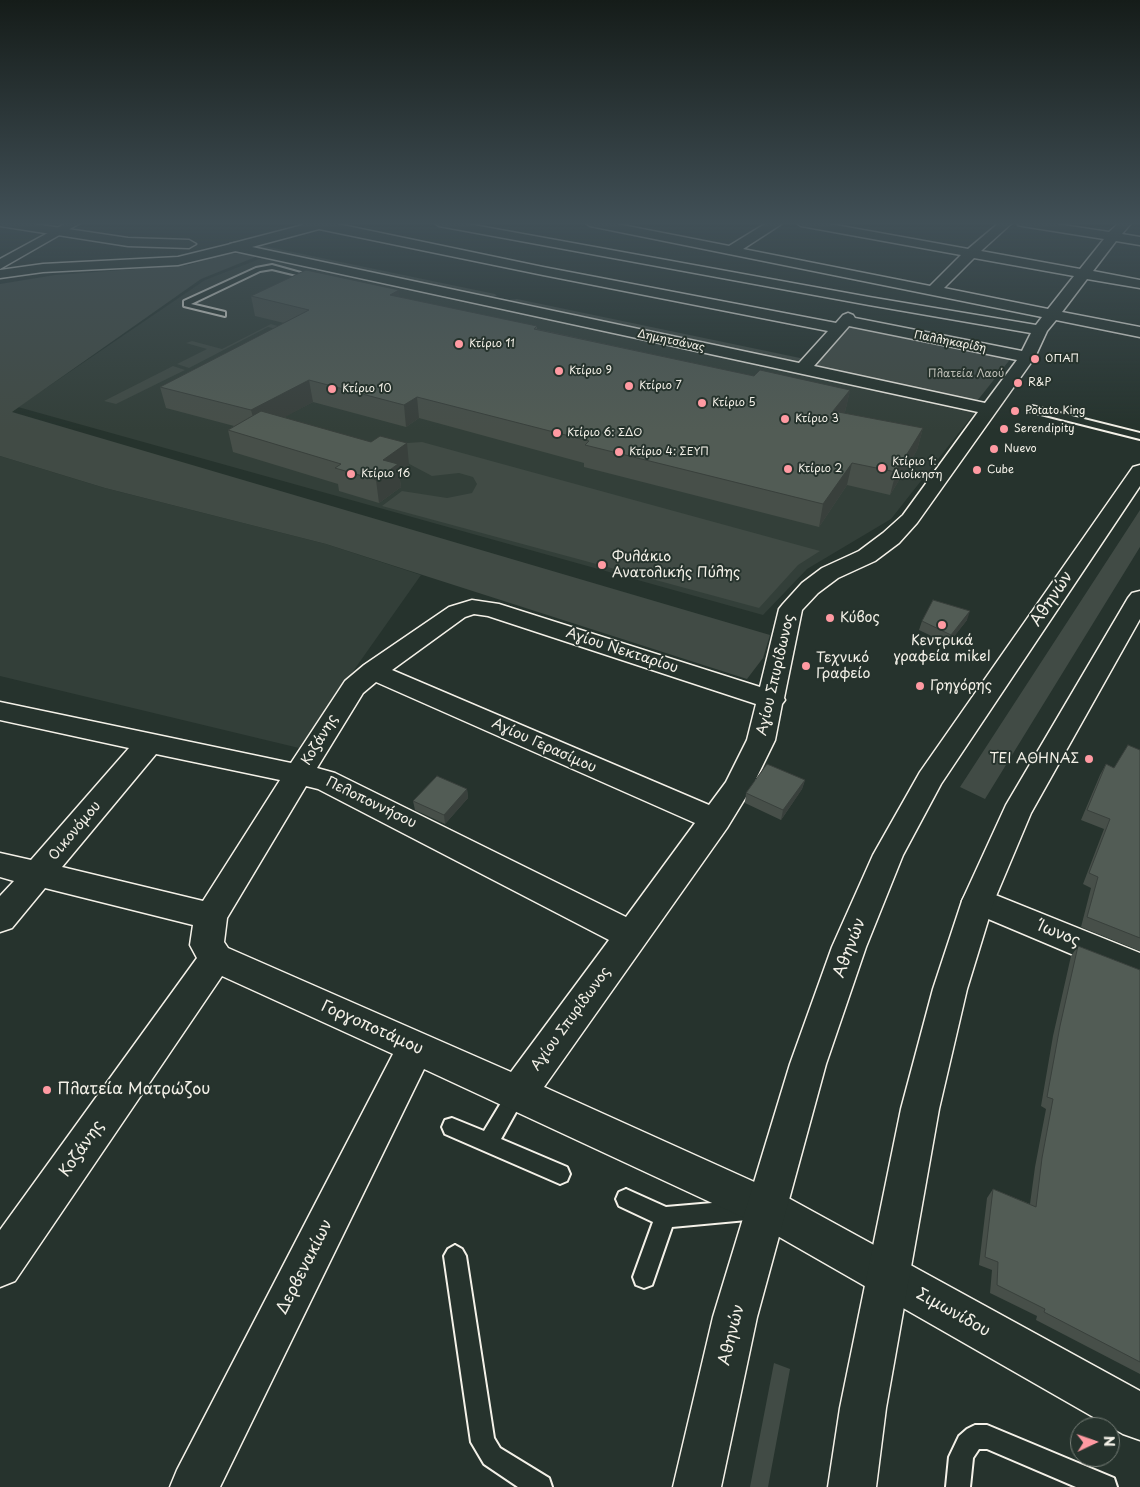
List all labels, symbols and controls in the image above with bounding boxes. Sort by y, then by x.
street label: Δημητσάνας [636,327,706,355]
street label: Παλληκαρίδη [913,329,987,355]
place label: Κτίριο 11 [469,337,515,351]
marker: Κτίριο 11 [453,338,465,350]
place label: ΟΠΑΠ [1045,352,1079,366]
marker: ΟΠΑΠ [1029,353,1041,365]
place label: Κτίριο 9 [569,364,612,378]
marker: Κτίριο 9 [553,365,565,377]
park label: Πλατεία Λαού [928,367,1004,381]
place label: R&P [1028,376,1051,390]
marker: R&P [1012,377,1024,389]
place label: Κτίριο 7 [639,379,682,393]
marker: Κτίριο 7 [623,380,635,392]
place label: Κτίριο 10 [342,382,392,396]
marker: Κτίριο 10 [326,383,338,395]
place label: Κτίριο 5 [712,396,756,410]
marker: Κτίριο 5 [696,397,708,409]
place label: Potato King [1025,404,1085,418]
marker: Potato King [1009,405,1021,417]
place label: Κτίριο 3 [795,412,839,426]
marker: Κτίριο 3 [779,413,791,425]
place label: Serendipity [1014,422,1075,436]
marker: Serendipity [998,423,1010,435]
place label: Κτίριο 6: ΣΔΟ [567,426,642,440]
marker: Κτίριο 6: ΣΔΟ [551,427,563,439]
place label: Nuevo [1004,442,1037,456]
marker: Nuevo [988,443,1000,455]
place label: Κτίριο 4: ΣΕΥΠ [629,445,709,459]
marker: Κτίριο 4: ΣΕΥΠ [613,446,625,458]
place label: Κτίριο 1: Διοίκηση [892,455,942,481]
place label: Κτίριο 2 [798,462,842,476]
marker: Κτίριο 1: Διοίκηση [876,462,888,474]
marker: Κτίριο 2 [782,463,794,475]
place label: Cube [987,463,1014,477]
marker: Cube [971,464,983,476]
place label: Κτίριο 16 [361,467,410,481]
marker: Κτίριο 16 [345,468,357,480]
place label: Φυλάκιο Ανατολικής Πύλης [612,549,740,582]
marker: Φυλάκιο Ανατολικής Πύλης [596,559,608,571]
street label: Αθηνών [1027,568,1077,630]
place label: Κύβος [840,610,880,626]
marker: Κύβος [824,612,836,624]
street label: Αγίου Σπυρίδωνος [754,613,798,737]
marker: Κεντρικά γραφεία mikel [936,619,948,631]
street label: Αγίου Νεκταρίου [564,625,680,677]
place label: Κεντρικά γραφεία mikel [894,633,990,666]
place label: Τεχνικό Γραφείο [816,650,870,682]
marker: Τεχνικό Γραφείο [800,660,812,672]
place label: Γρηγόρης [930,678,992,694]
marker: Γρηγόρης [914,680,926,692]
street label: Κοζάνης [298,711,342,769]
street label: Αγίου Γερασίμου [489,715,599,777]
place label: ΤΕΙ ΑΘΗΝΑΣ [989,751,1079,767]
marker: ΤΕΙ ΑΘΗΝΑΣ [1083,753,1095,765]
street label: Πελοποννήσου [323,774,419,832]
street label: Οικονόμου [45,798,105,864]
street label: Αθηνών [830,915,870,981]
street label: Ίωνος [1035,917,1083,951]
street label: Αγίου Σπυρίδωνος [528,964,614,1074]
street label: Γοργοποτάμου [318,997,426,1059]
place label: Πλατεία Ματρώζου [57,1080,210,1100]
marker: Πλατεία Ματρώζου [41,1084,53,1096]
street label: Κοζάνης [56,1117,108,1181]
street label: Δερβενακίων [273,1216,337,1318]
street label: Σιμωνίδου [913,1285,993,1341]
street label: Αθηνών [715,1302,749,1368]
north arrow [1070,1417,1120,1467]
text: N [1099,1435,1120,1447]

